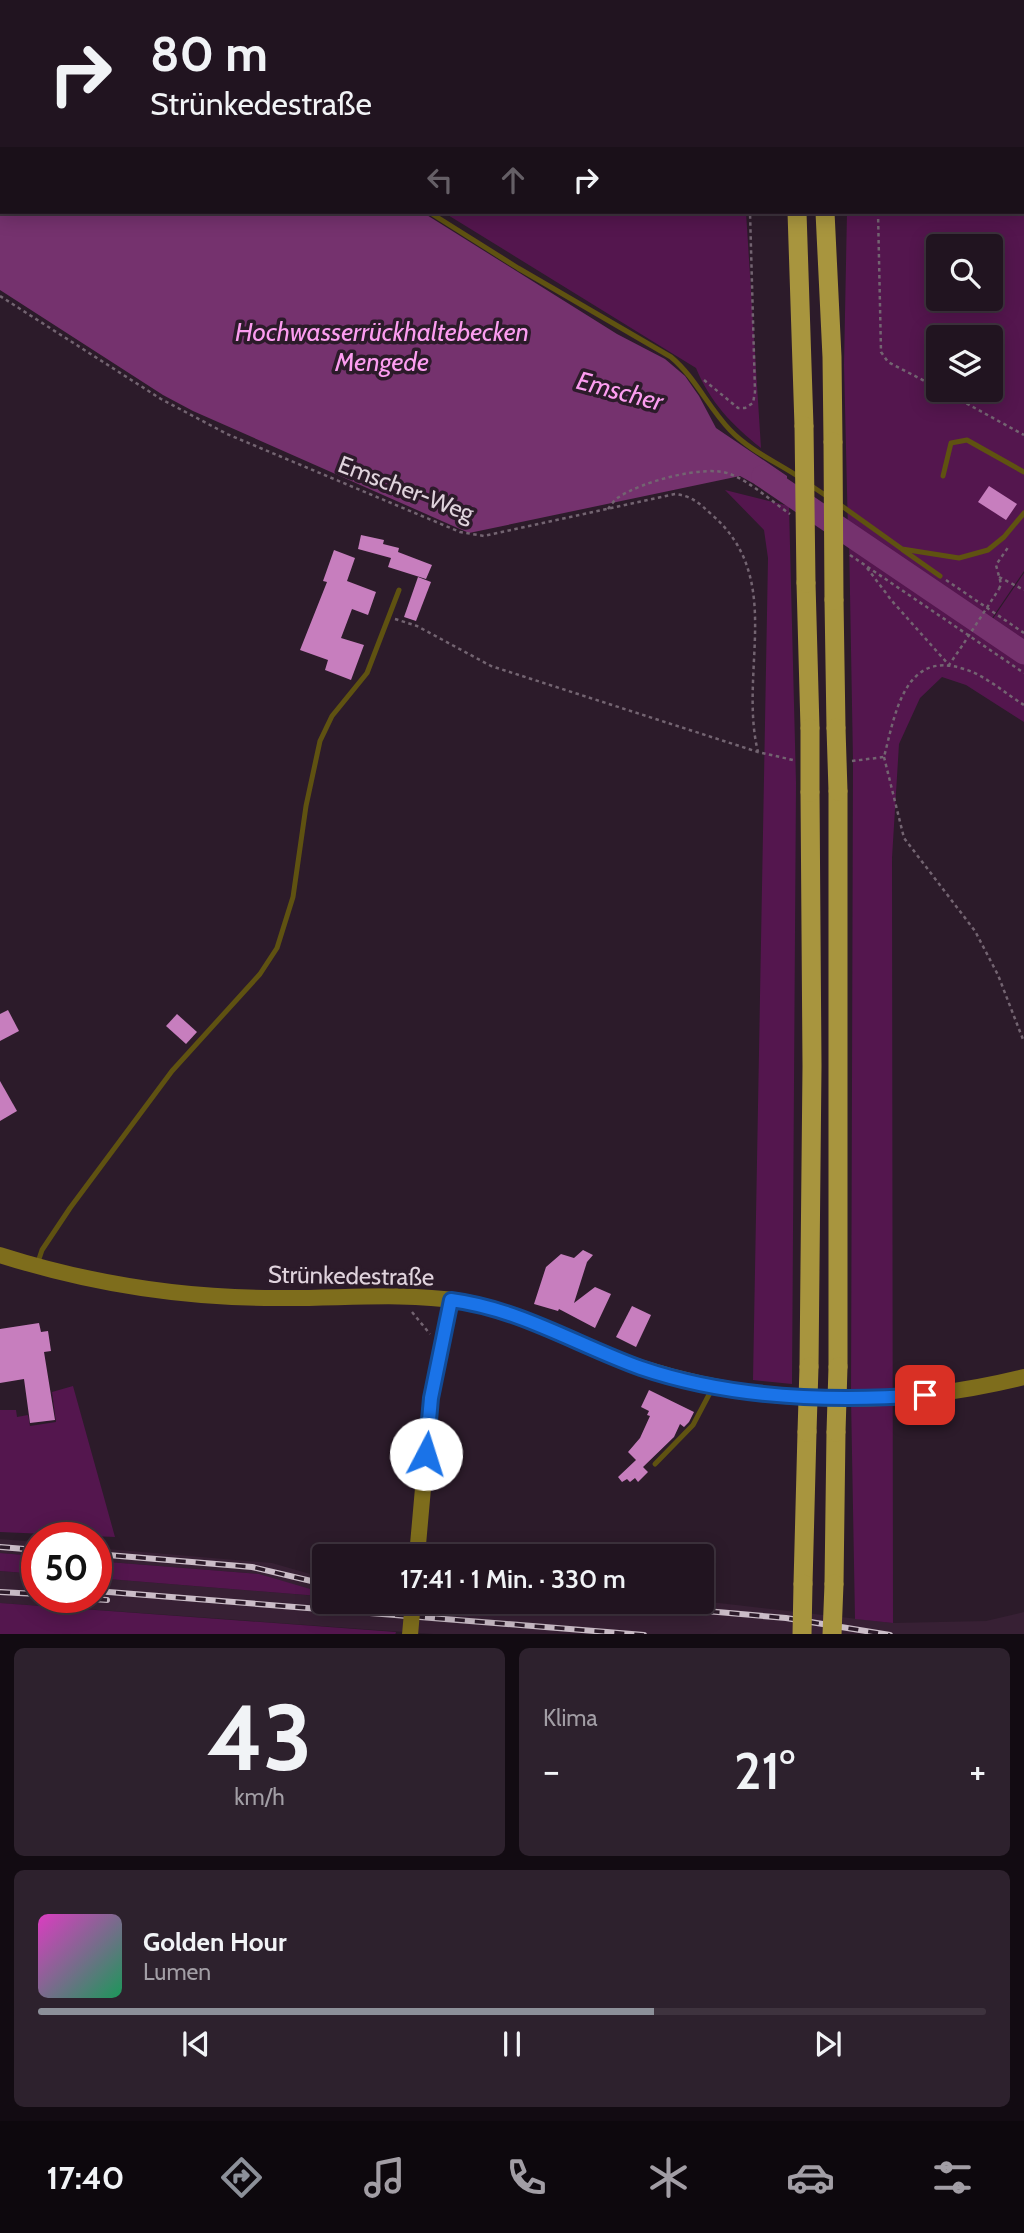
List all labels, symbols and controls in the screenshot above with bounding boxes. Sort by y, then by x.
text: 80 m [150,24,268,83]
icon: right [35,28,126,119]
text: Strünkedestraße [150,84,372,123]
icon: left [421,161,459,199]
icon: ahead [494,161,532,199]
icon: right [567,161,605,199]
map controls [926,234,1003,402]
button: search [926,234,1003,311]
water label: Hochwasserrückhaltebecken Mengede [235,316,529,378]
button: layers [926,325,1003,402]
water label: Emscher [573,364,668,418]
street label: Emscher-Weg [334,449,479,528]
street label: Strünkedestraße [268,1260,434,1291]
pin [895,1365,955,1425]
icon: arrive [906,1376,944,1414]
position arrow [389,1417,463,1491]
speed limit sign: 50 [21,1522,112,1613]
text: 17:41 · 1 Min. · 330 m [400,1563,626,1595]
text: 43 [207,1682,312,1793]
text: Klima [543,1704,598,1732]
text: 21° [734,1739,795,1802]
text: − [543,1747,560,1794]
text: + [969,1747,986,1794]
text: km/h [234,1783,285,1811]
text: Golden Hour [143,1926,286,1958]
text: Lumen [143,1958,211,1986]
icon: previous [177,2025,215,2063]
icon: pause [493,2025,531,2063]
icon: next [809,2025,847,2063]
icon: directions [217,2153,266,2202]
icon: music [360,2153,409,2202]
icon: phone [502,2153,551,2202]
icon: climate [644,2153,693,2202]
icon: car [786,2153,835,2202]
icon: filters [928,2153,977,2202]
text: 17:40 [47,2158,124,2197]

